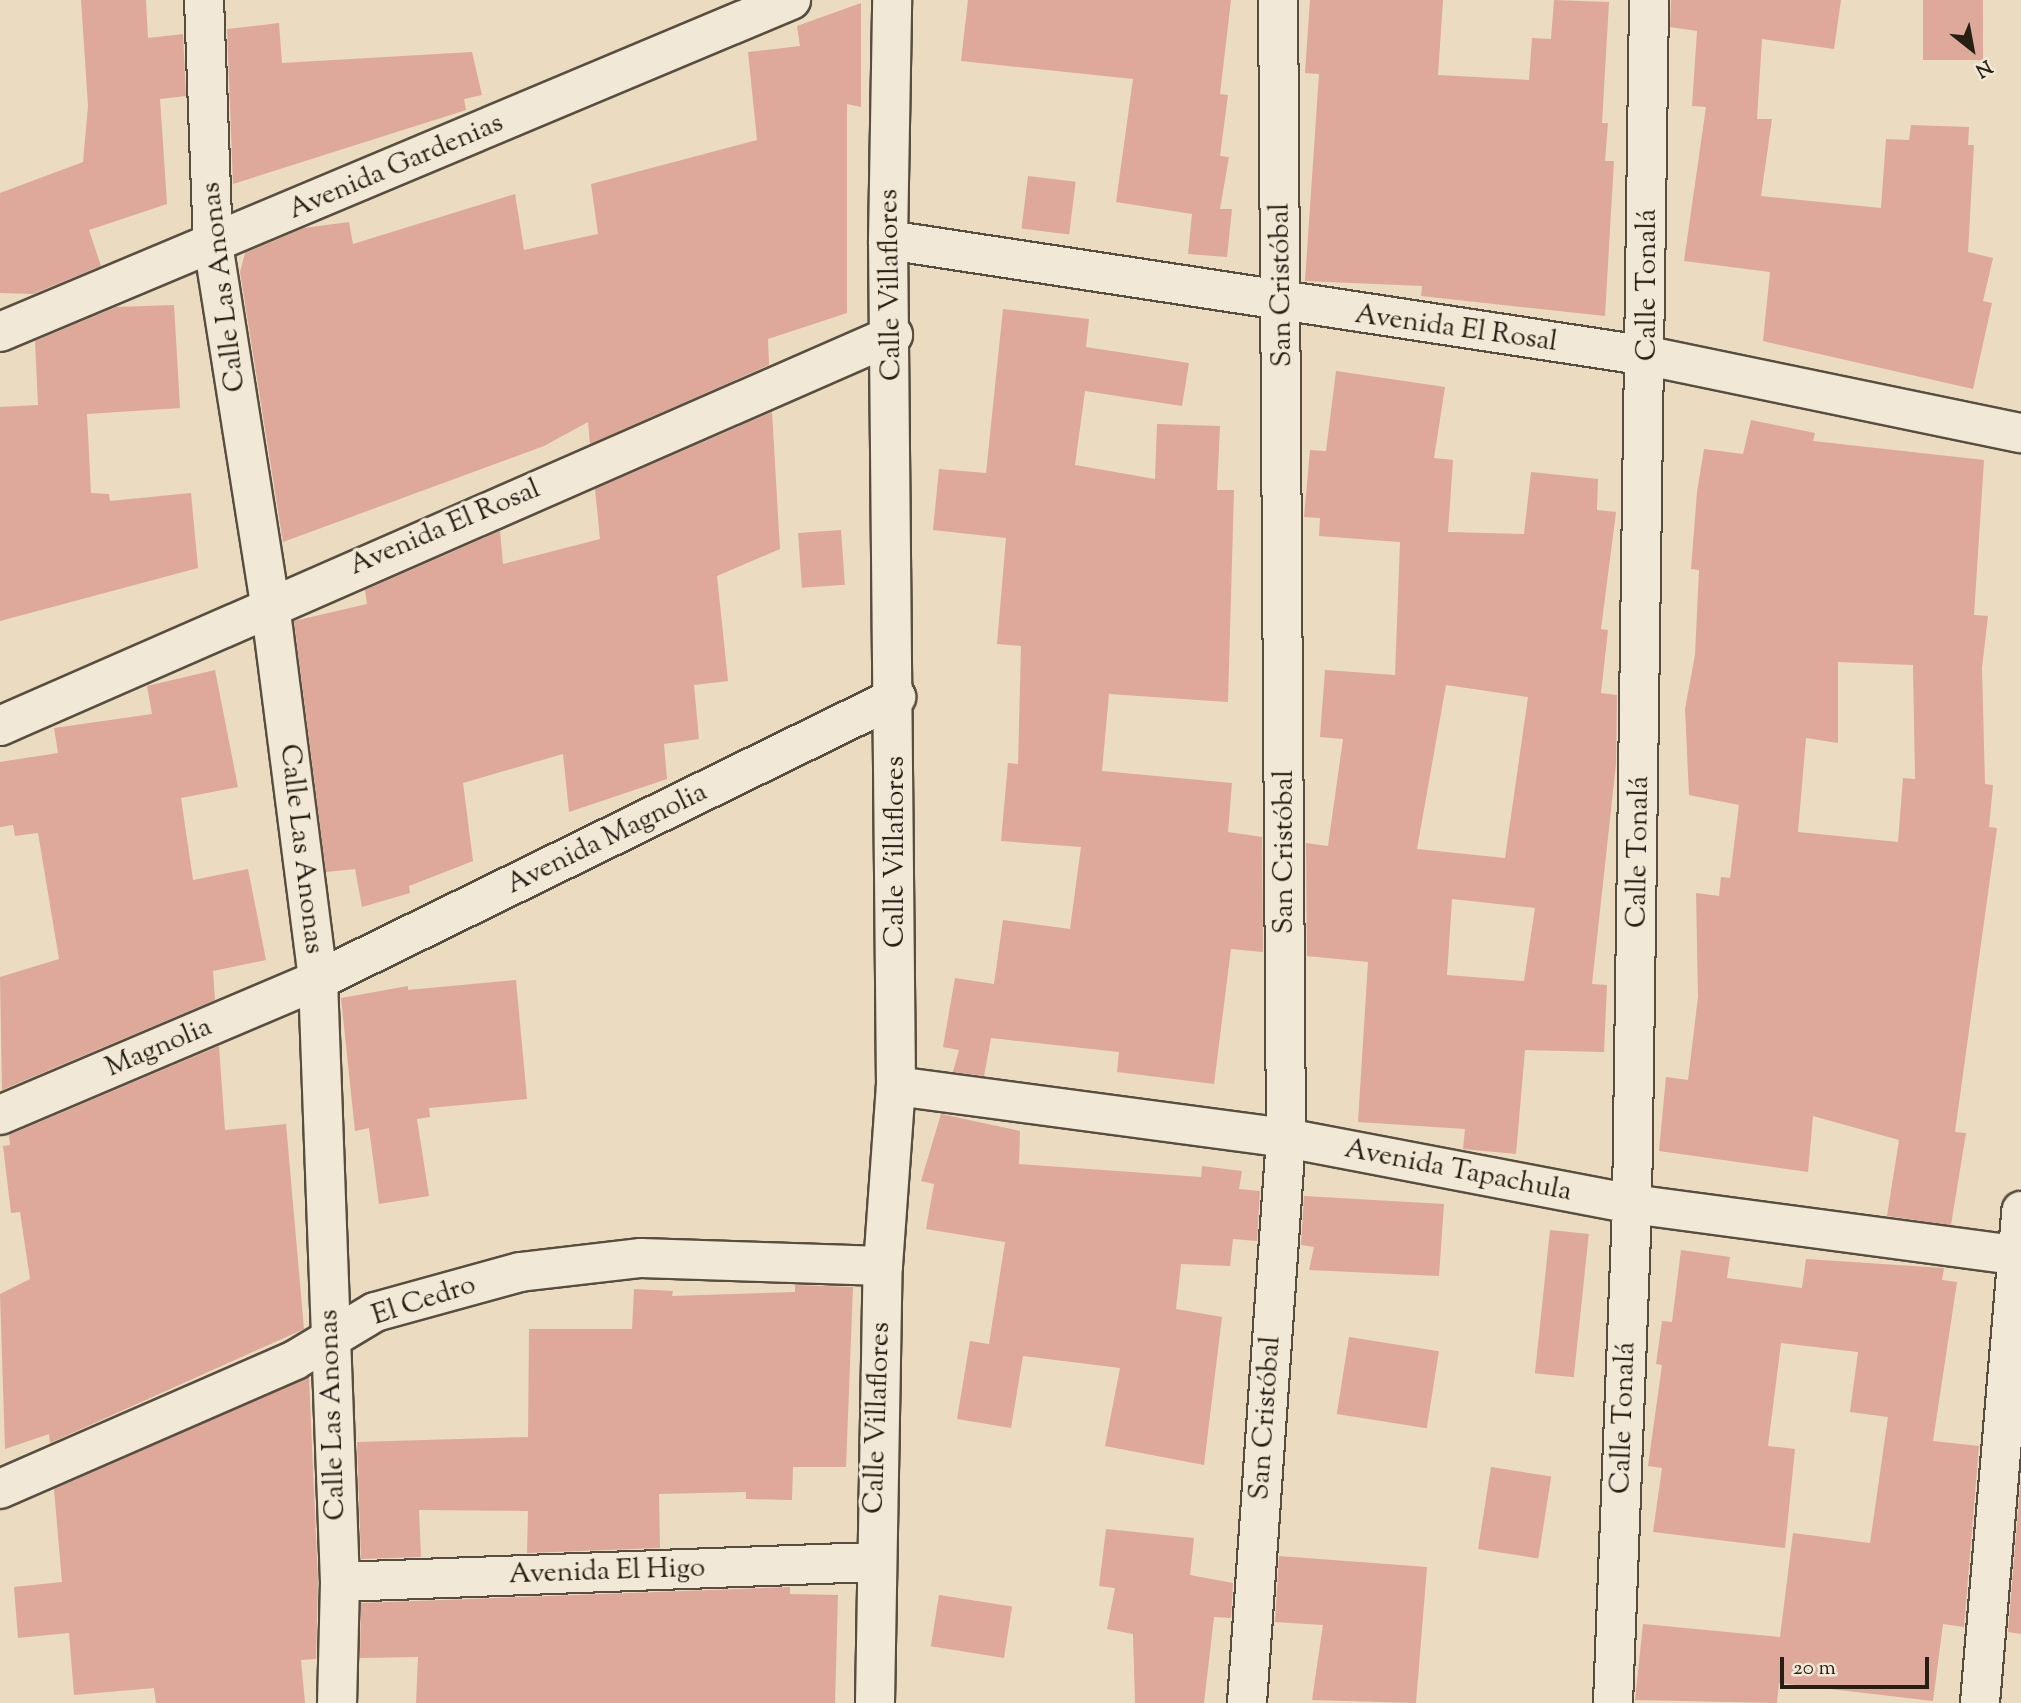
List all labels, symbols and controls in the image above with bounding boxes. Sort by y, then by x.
north arrow [1937,14,2007,84]
text: N [1970,52,1997,83]
street label: Avenida Gardenias [284,107,508,227]
street label: Calle Las Anonas [194,180,254,394]
street label: Calle Villaflores [873,189,909,381]
street label: San Cristóbal [1264,203,1300,367]
street label: Calle Tonalá [1631,209,1665,361]
street label: Avenida El Rosal [1353,298,1559,360]
street label: Avenida El Rosal [344,473,546,583]
street label: Calle Las Anonas [271,742,331,956]
street label: Calle Villaflores [879,756,913,948]
street label: San Cristóbal [1268,770,1302,934]
street label: Avenida Magnolia [501,776,713,902]
street label: Calle Tonalá [1621,776,1657,928]
street label: Magnolia [101,1011,217,1085]
street label: Avenida Tapachula [1342,1133,1574,1209]
street label: El Cedro [368,1269,480,1333]
street label: Calle Las Anonas [313,1309,353,1521]
street label: Calle Villaflores [858,1322,898,1514]
street label: San Cristóbal [1244,1335,1288,1501]
street label: Calle Tonalá [1605,1341,1643,1495]
street label: Avenida El Higo [508,1552,706,1592]
scale bar [1783,1644,1932,1688]
text: 20 m [1793,1654,1836,1684]

